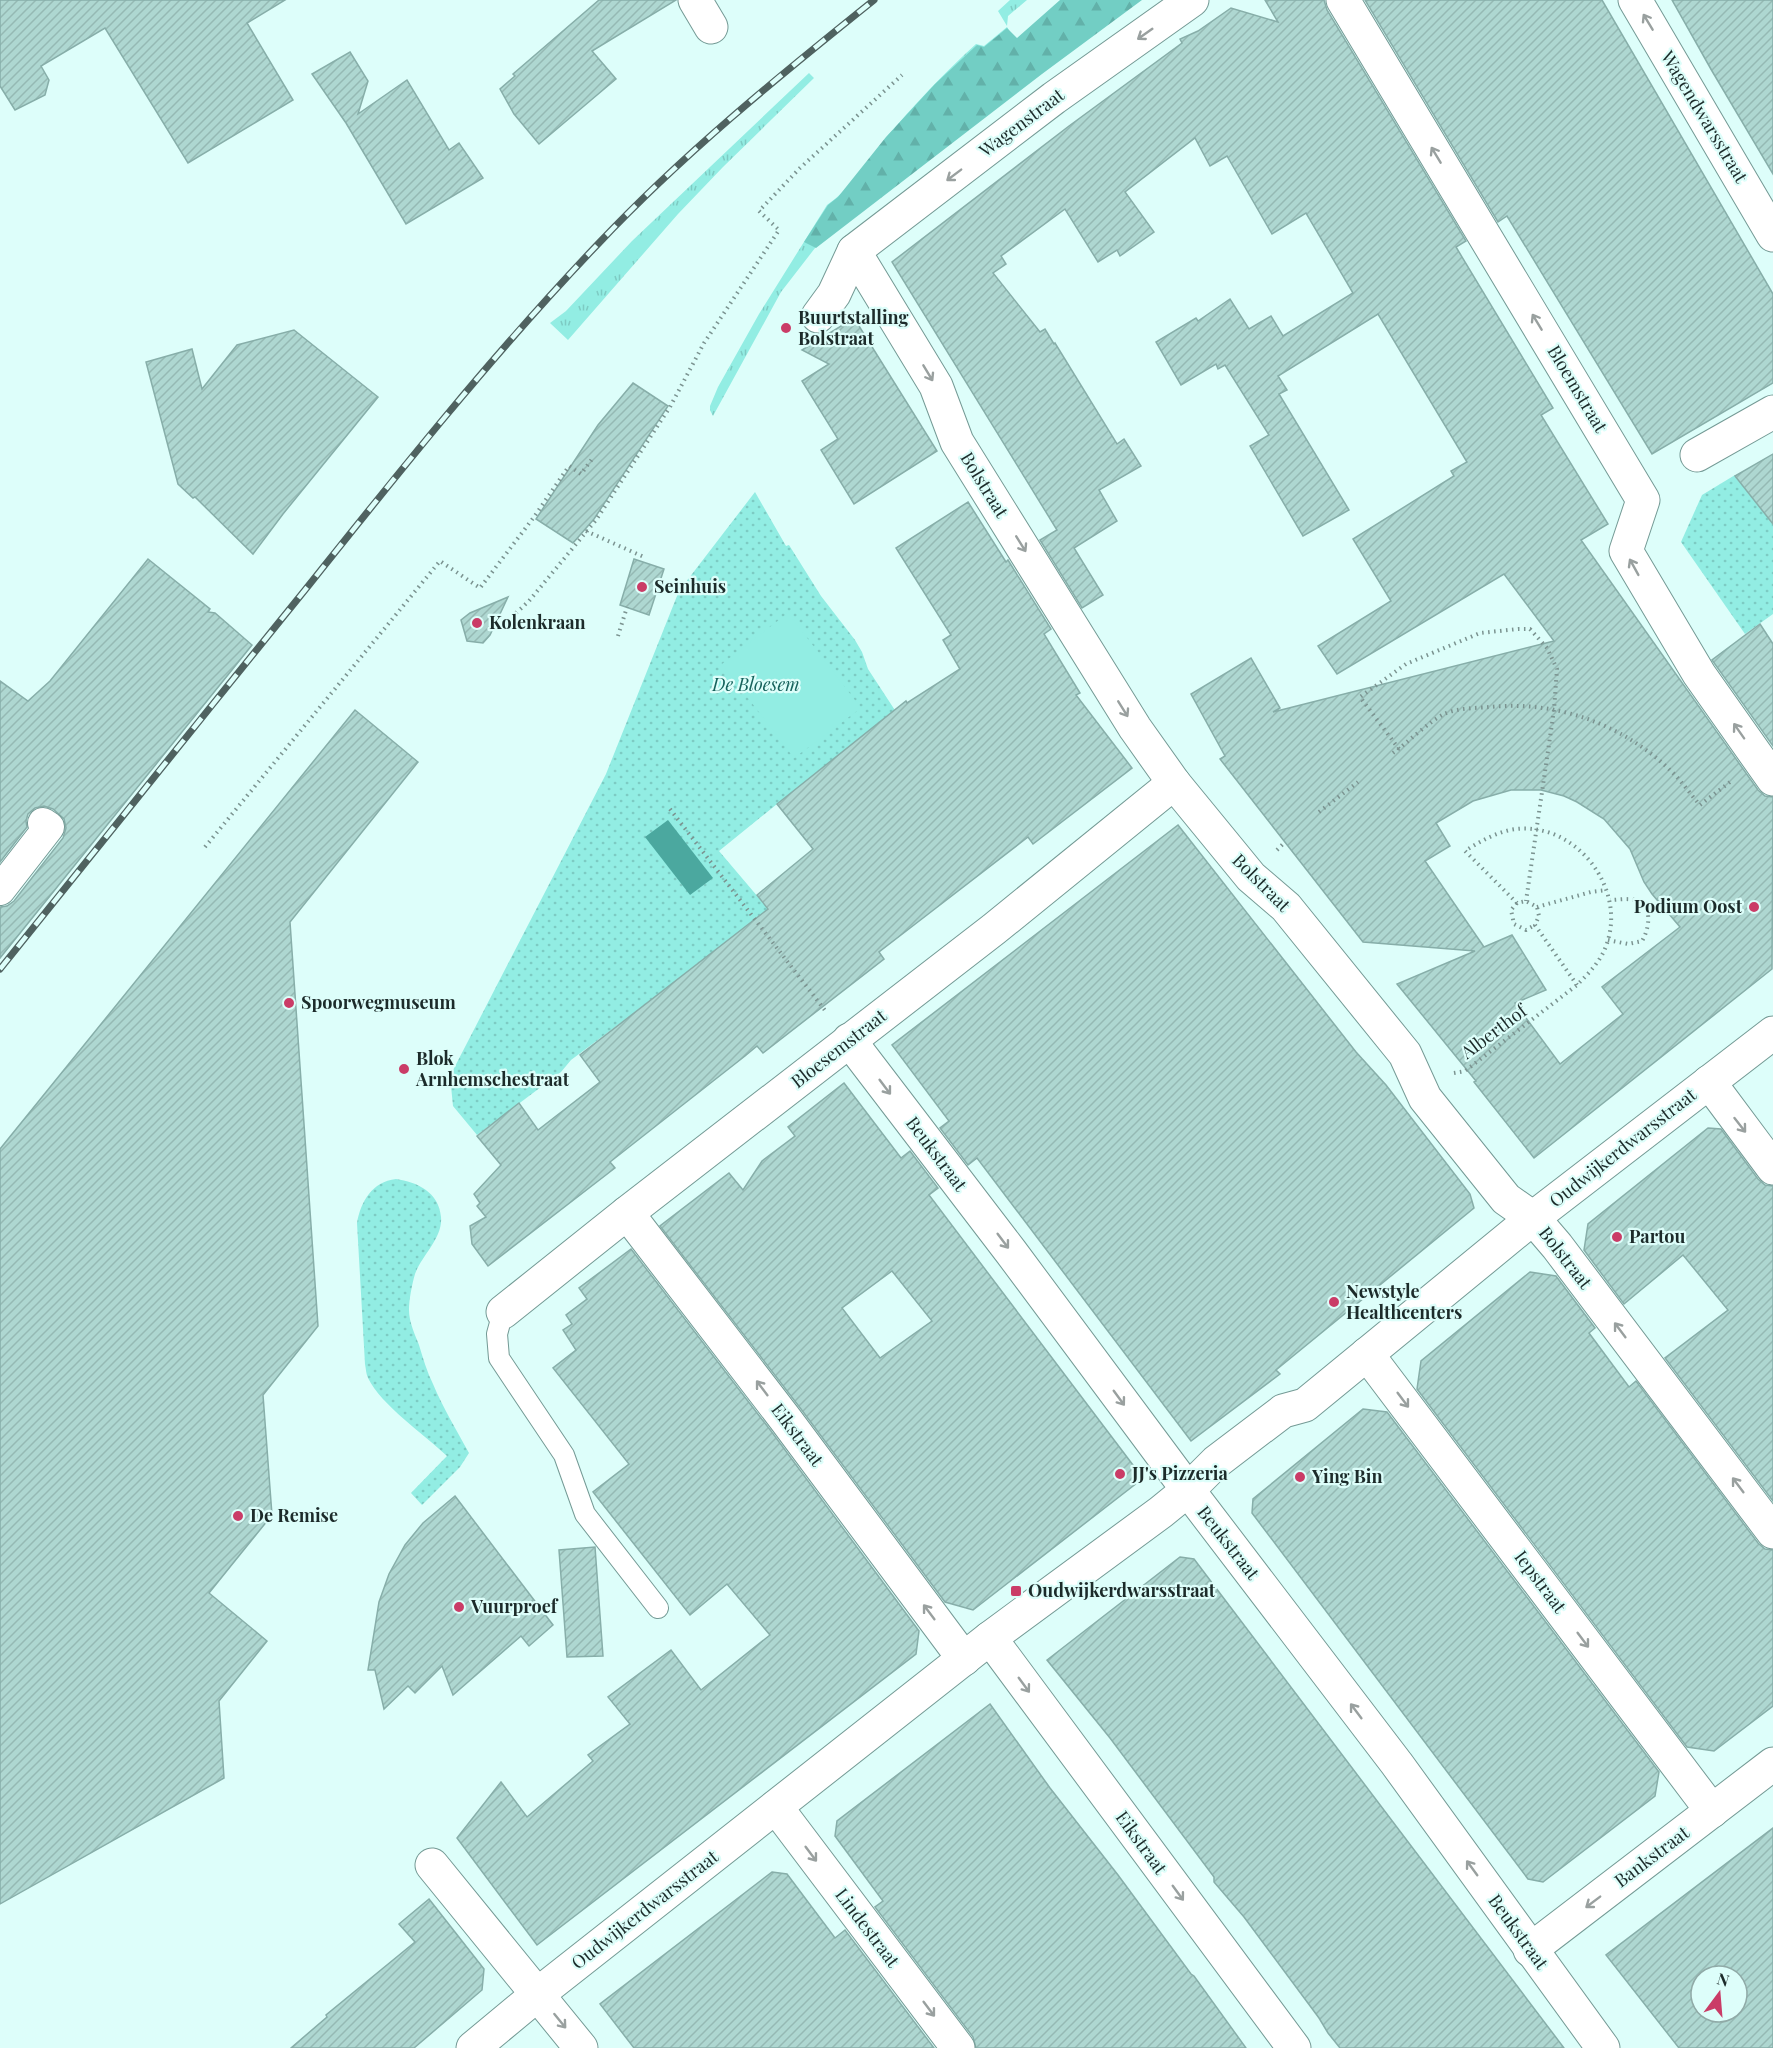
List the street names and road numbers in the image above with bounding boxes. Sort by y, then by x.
street label: Wagendwarsstraat [1656,45,1754,187]
street label: Wagenstraat [973,82,1069,163]
street label: Bloemstraat [1542,340,1614,437]
street label: Bolstraat [955,447,1015,522]
street label: Bolstraat [1227,848,1296,917]
street label: Alberthof [1455,997,1533,1064]
street label: Bloesemstraat [786,1003,892,1093]
street label: Oudwijkerdwarsstraat [1544,1082,1701,1212]
street label: Beukstraat [901,1111,973,1196]
street label: Bolstraat [1534,1221,1598,1294]
street label: Eikstraat [766,1398,830,1471]
street label: Beukstraat [1192,1501,1266,1585]
street label: Iepstraat [1510,1545,1572,1618]
street label: Eikstraat [1111,1806,1173,1879]
street label: Bankstraat [1609,1820,1694,1892]
street label: Oudwijkerdwarsstraat [566,1844,723,1974]
street label: Lindestraat [830,1883,906,1972]
street label: Beukstraat [1483,1889,1555,1974]

